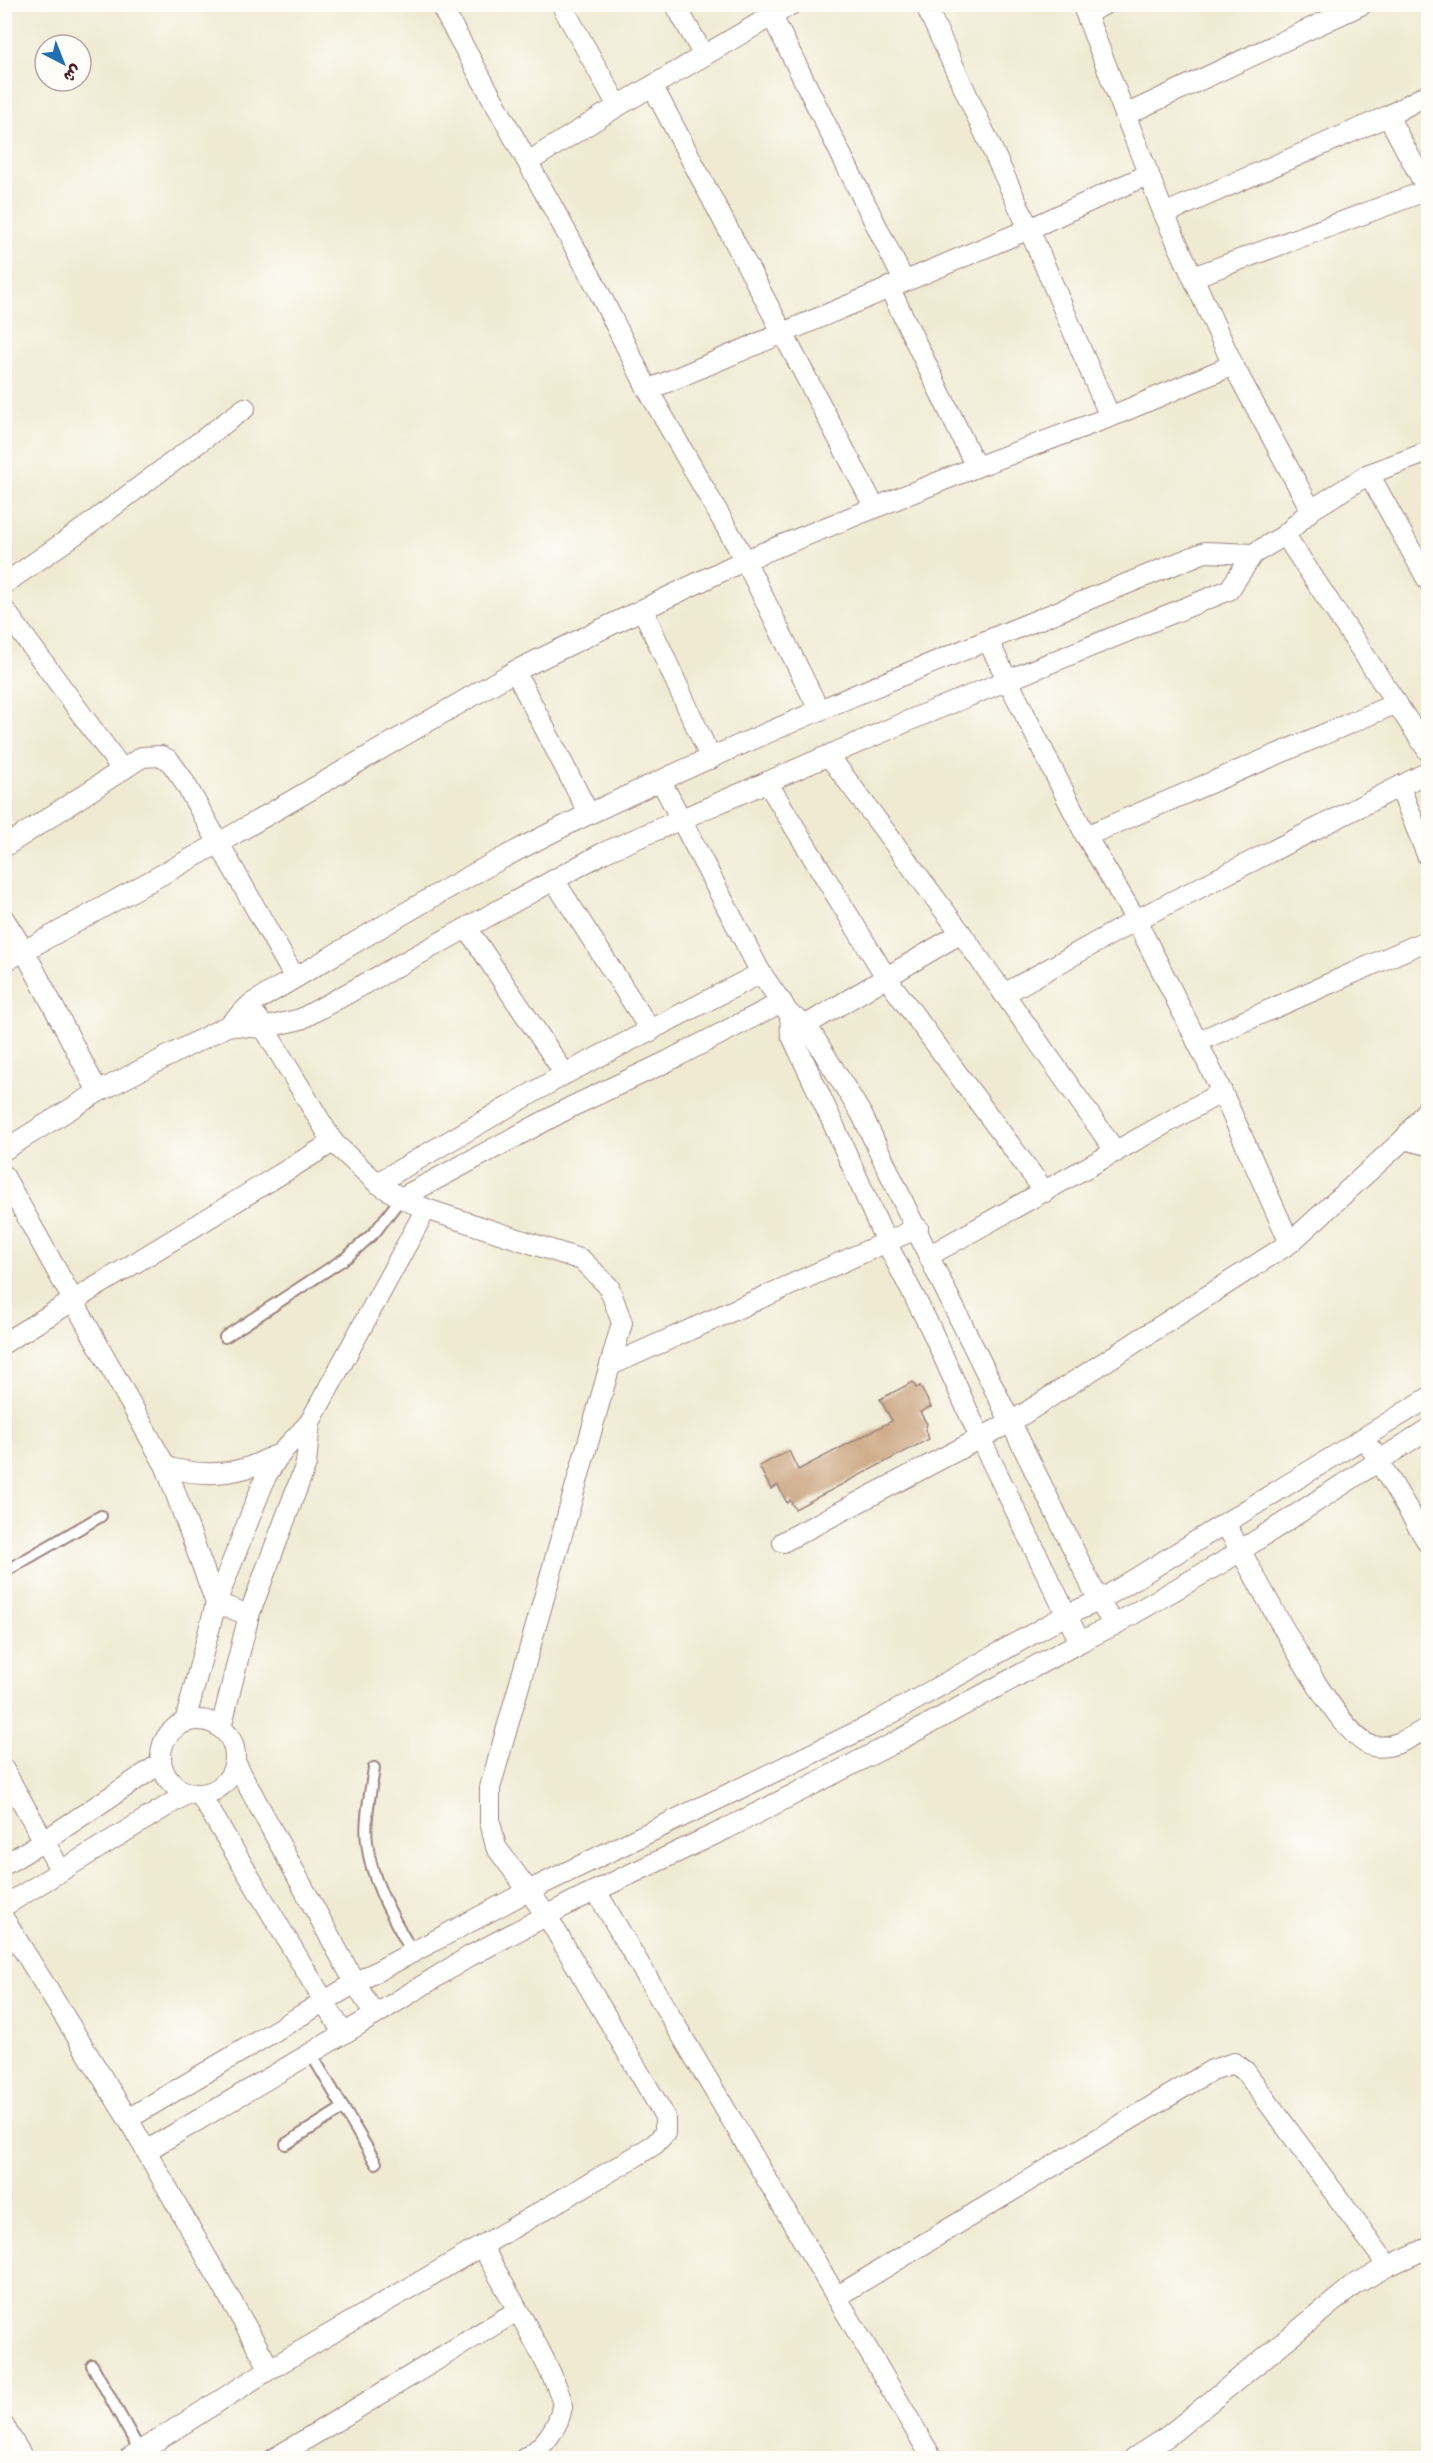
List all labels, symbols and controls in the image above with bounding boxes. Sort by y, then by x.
north arrow [33,33,93,93]
text: ش [58,59,86,87]

